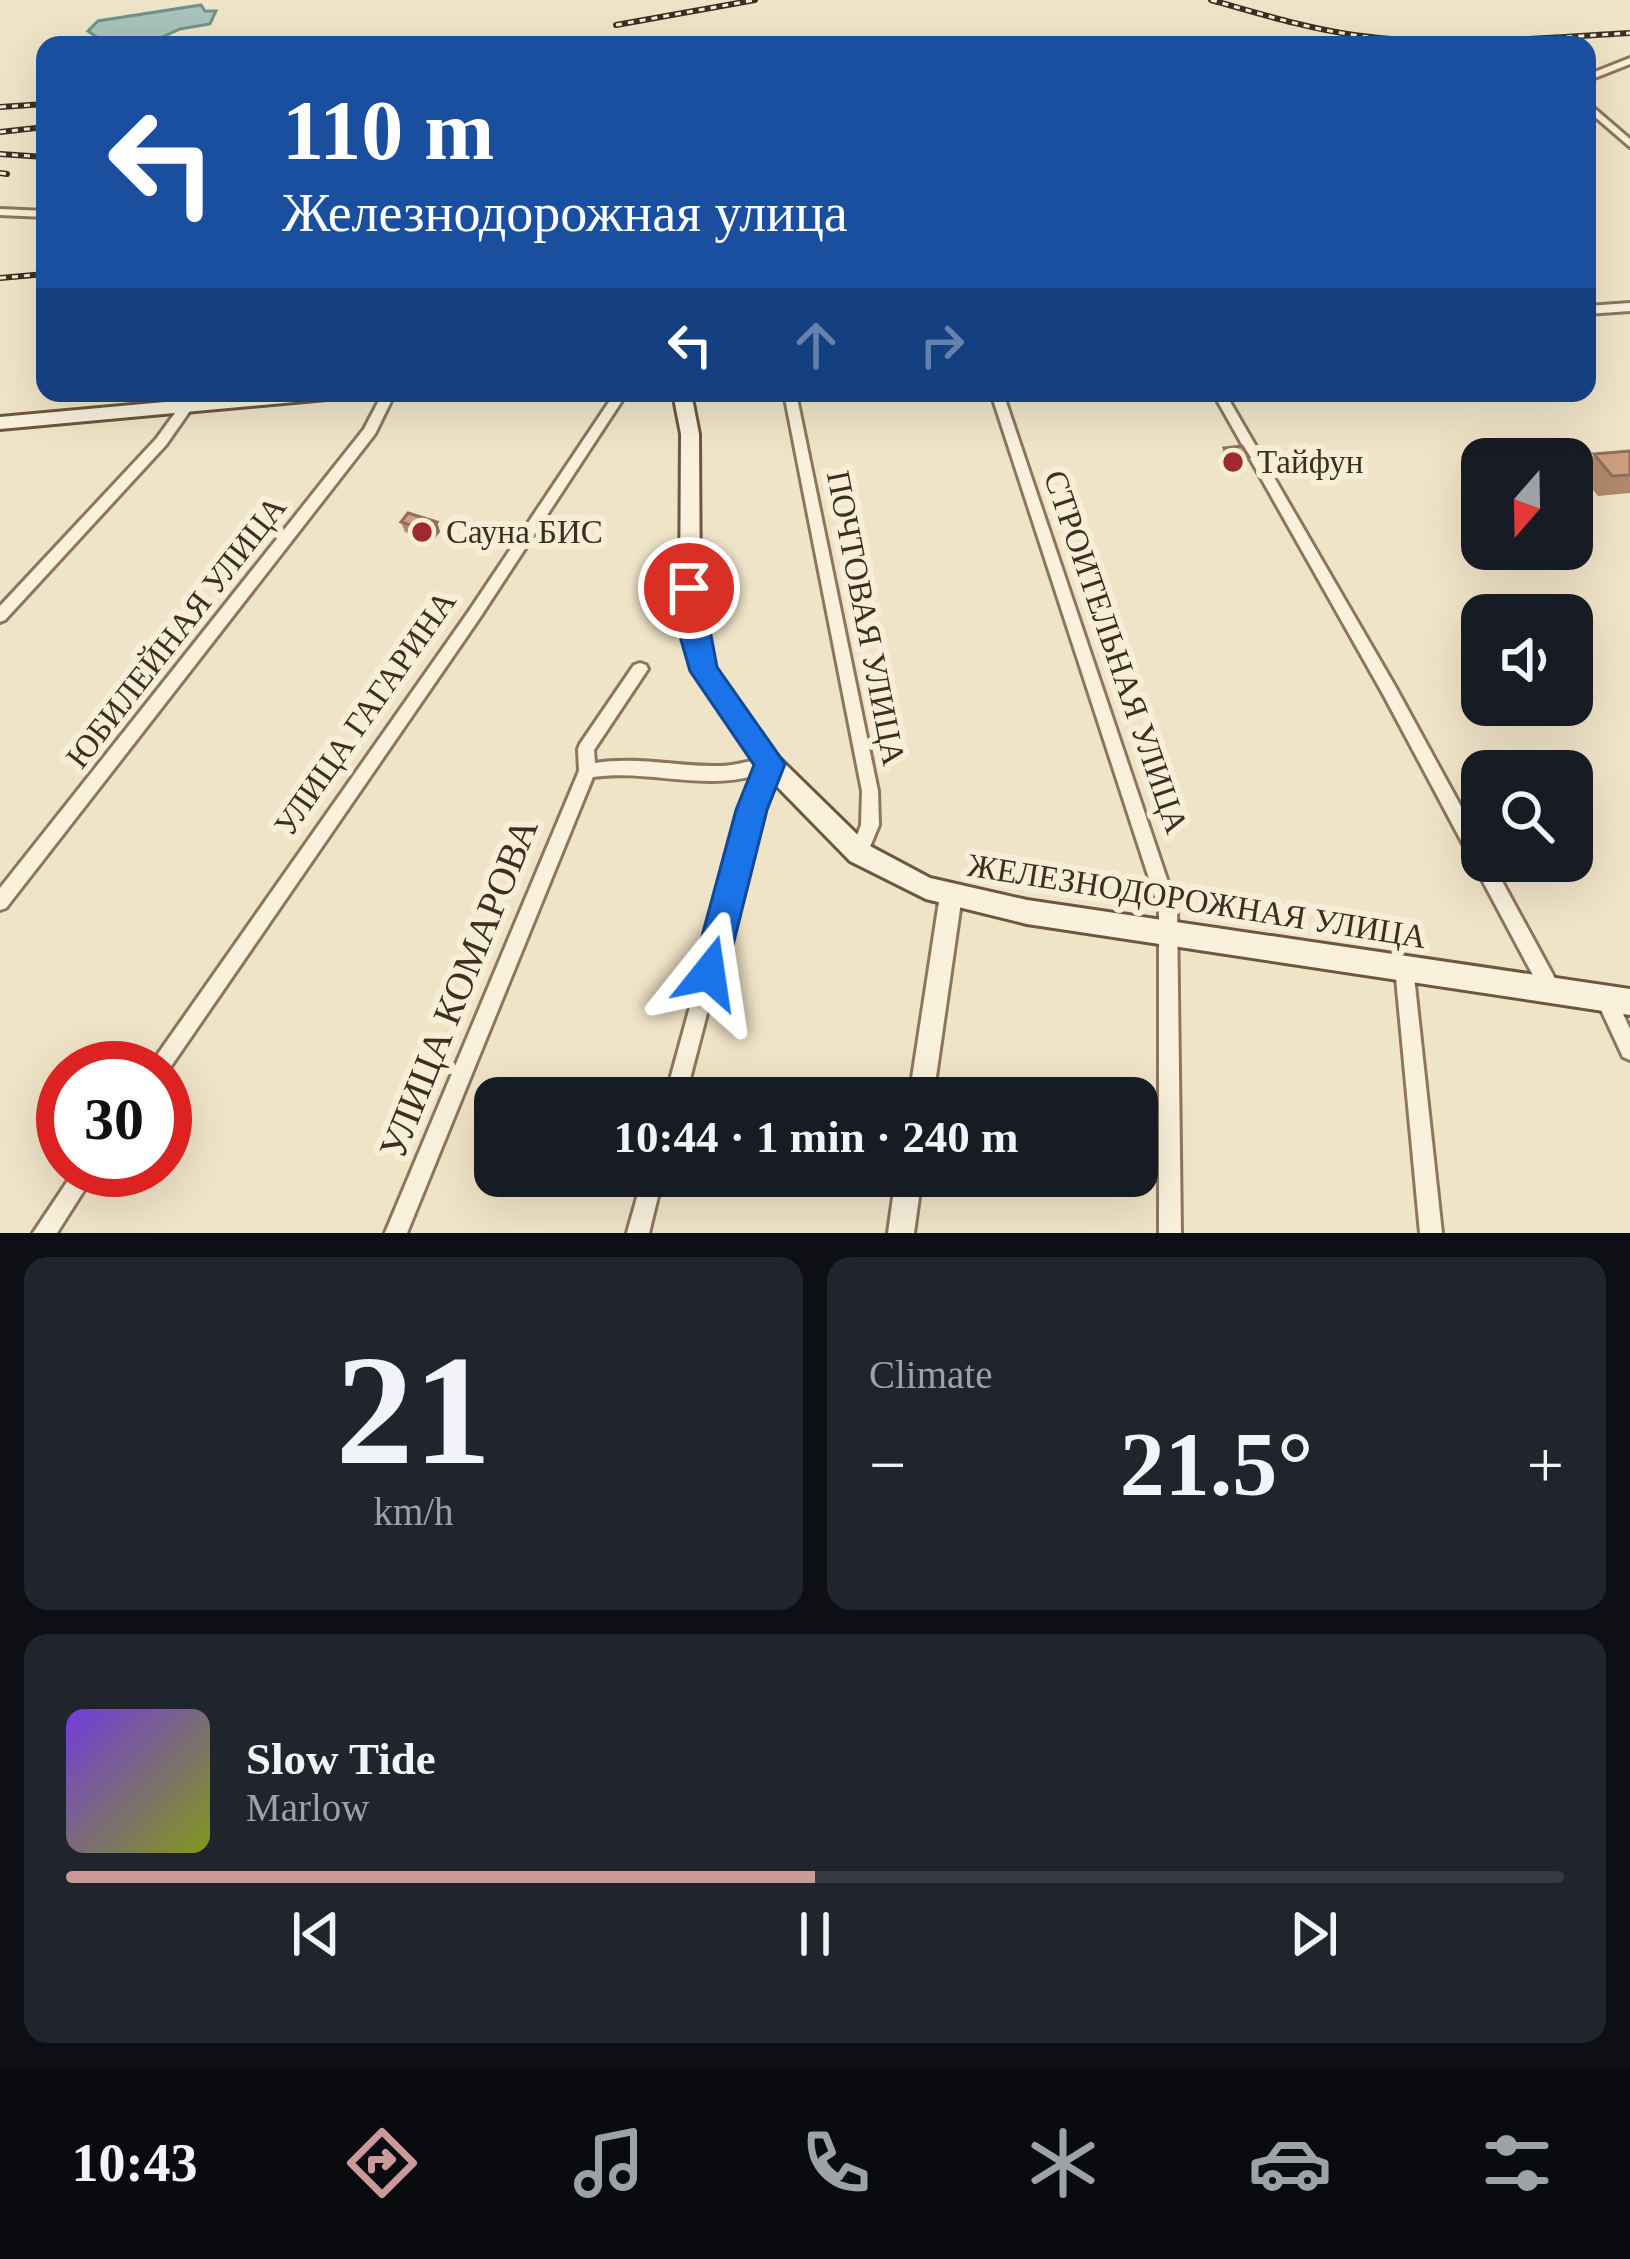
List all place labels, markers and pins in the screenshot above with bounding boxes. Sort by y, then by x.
place label: Тайфун [1257,444,1363,480]
marker: Тайфун [1220,449,1246,475]
place label: Сауна БИС [446,514,603,550]
marker: Сауна БИС [409,519,435,545]
pin [638,537,740,639]

